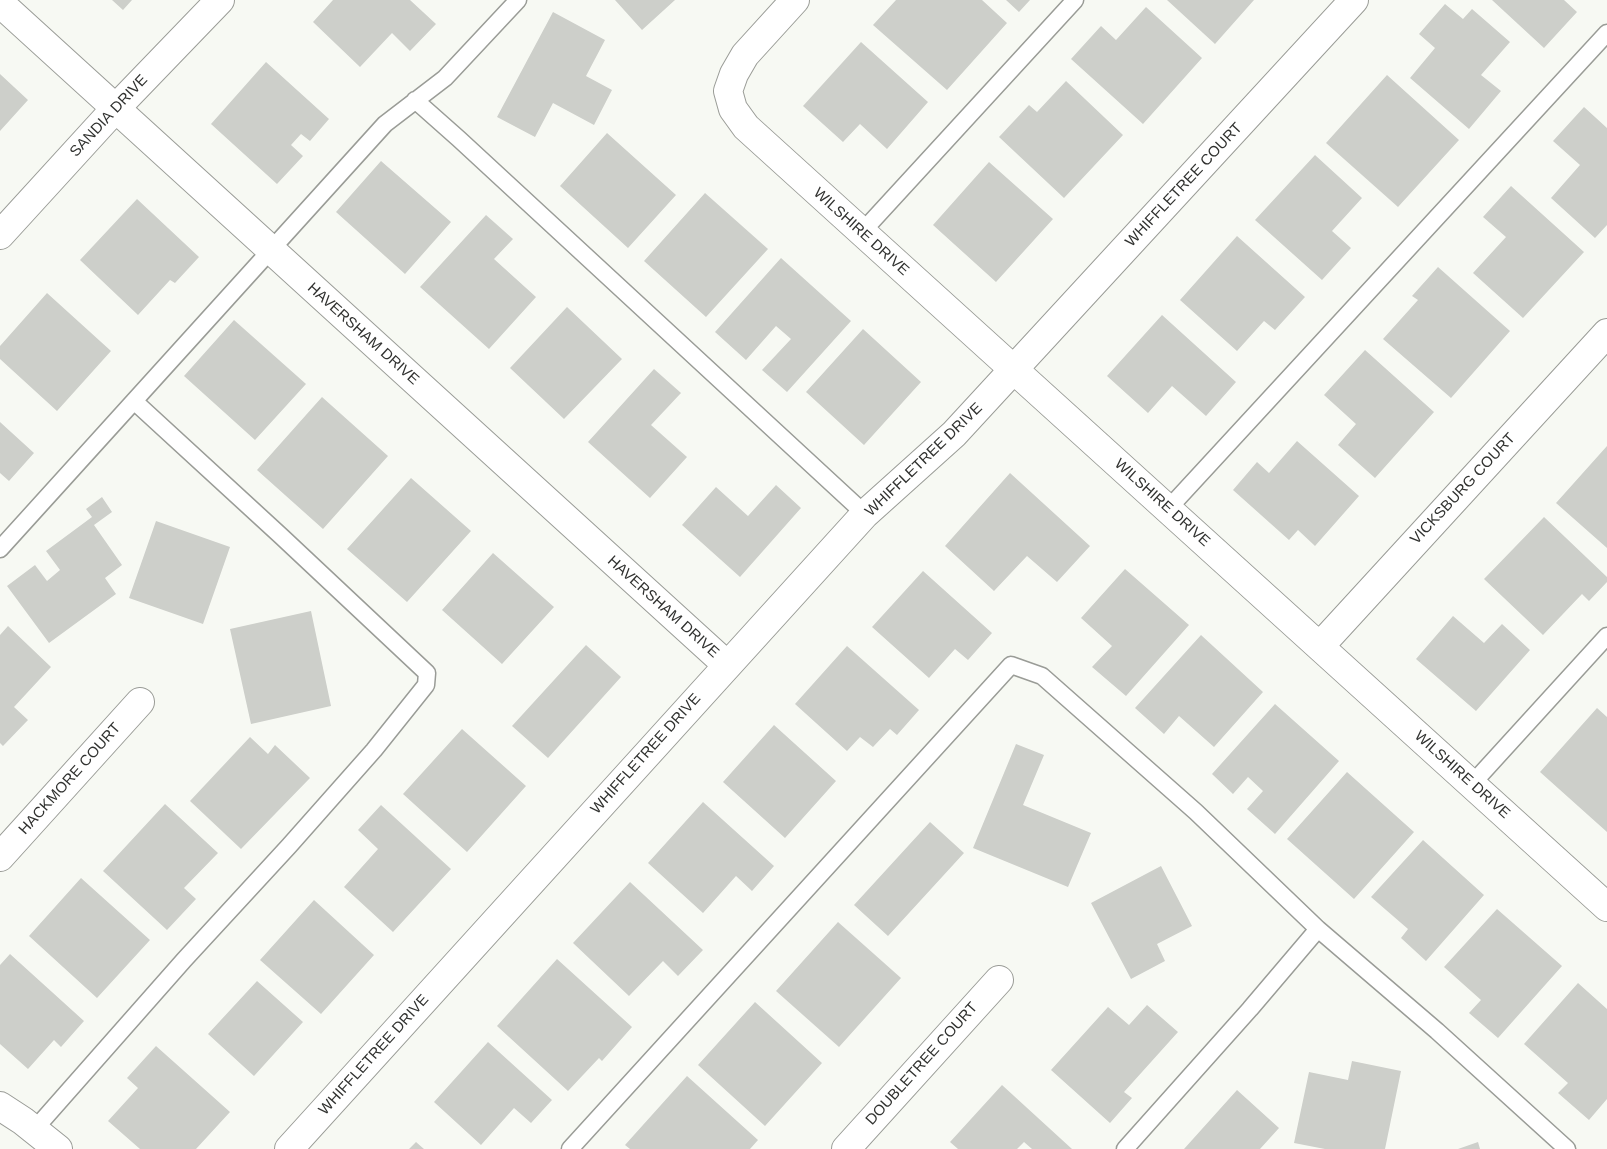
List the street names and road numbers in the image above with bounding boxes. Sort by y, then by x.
street label: SANDIA DRIVE [66,71,152,161]
street label: WHIFFLETREE COURT [1122,119,1246,251]
street label: WILSHIRE DRIVE [809,184,913,280]
street label: HAVERSHAM DRIVE [304,279,422,389]
street label: WHIFFLETREE DRIVE [862,399,986,521]
street label: VICKSBURG COURT [1407,430,1519,548]
street label: WILSHIRE DRIVE [1110,455,1214,551]
street label: HAVERSHAM DRIVE [604,552,722,662]
street label: WHIFFLETREE DRIVE [587,690,705,818]
street label: HACKMORE COURT [15,720,125,838]
street label: WILSHIRE DRIVE [1410,727,1514,823]
street label: WHIFFLETREE DRIVE [315,991,433,1119]
street label: DOUBLETREE COURT [862,999,982,1129]

